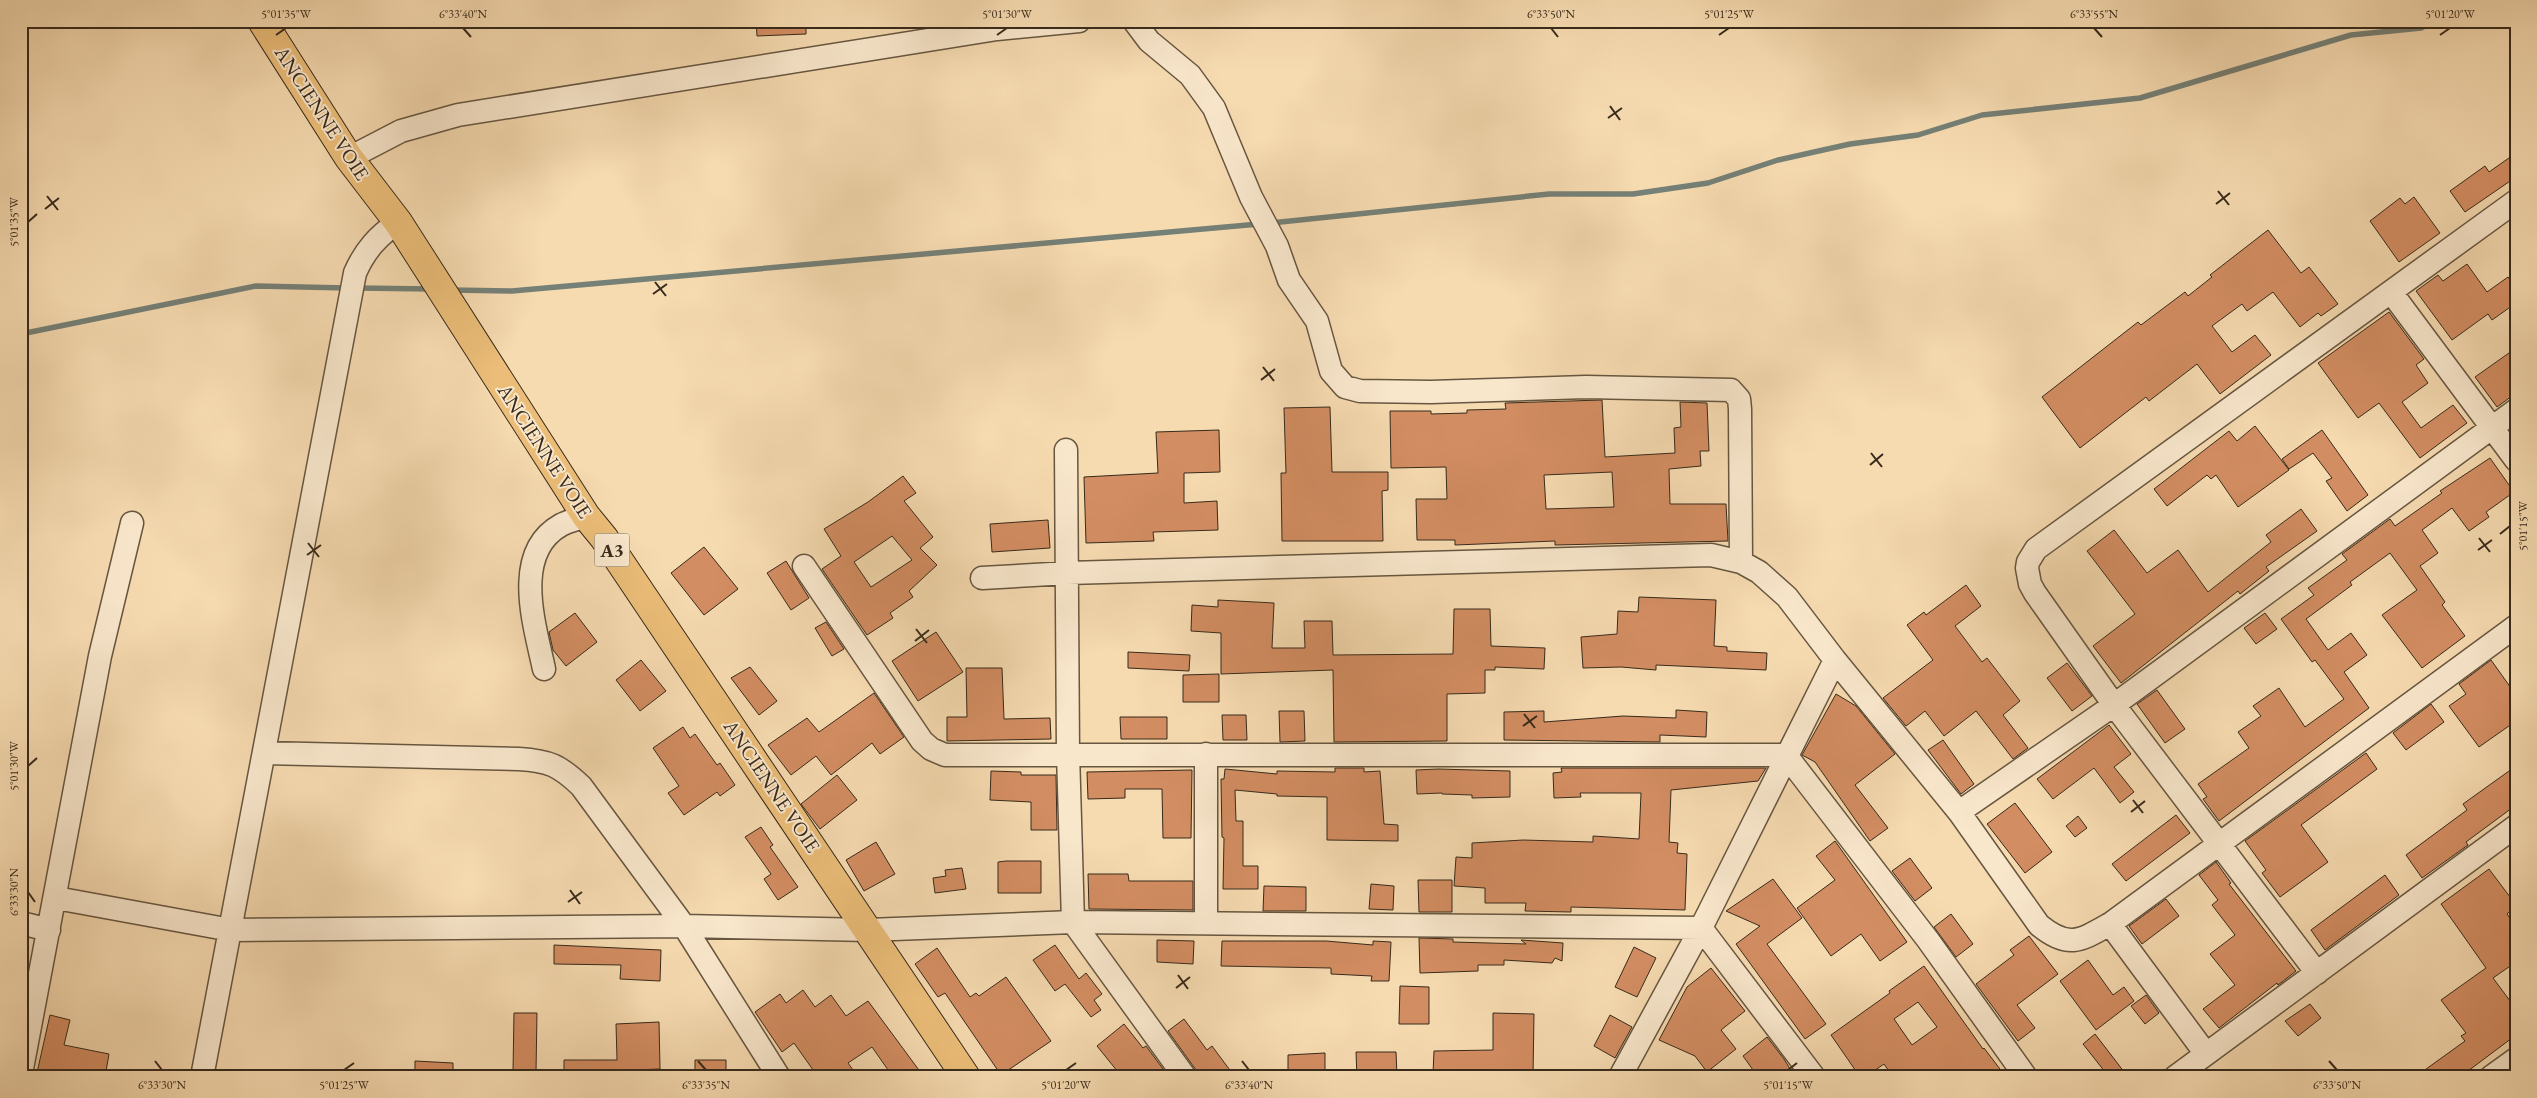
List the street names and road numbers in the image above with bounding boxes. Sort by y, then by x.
street label: ANCIENNE VOIE [268,40,375,185]
street label: ANCIENNE VOIE [491,378,598,523]
road number: A3 [594,534,630,566]
street label: ANCIENNE VOIE [717,714,826,858]

